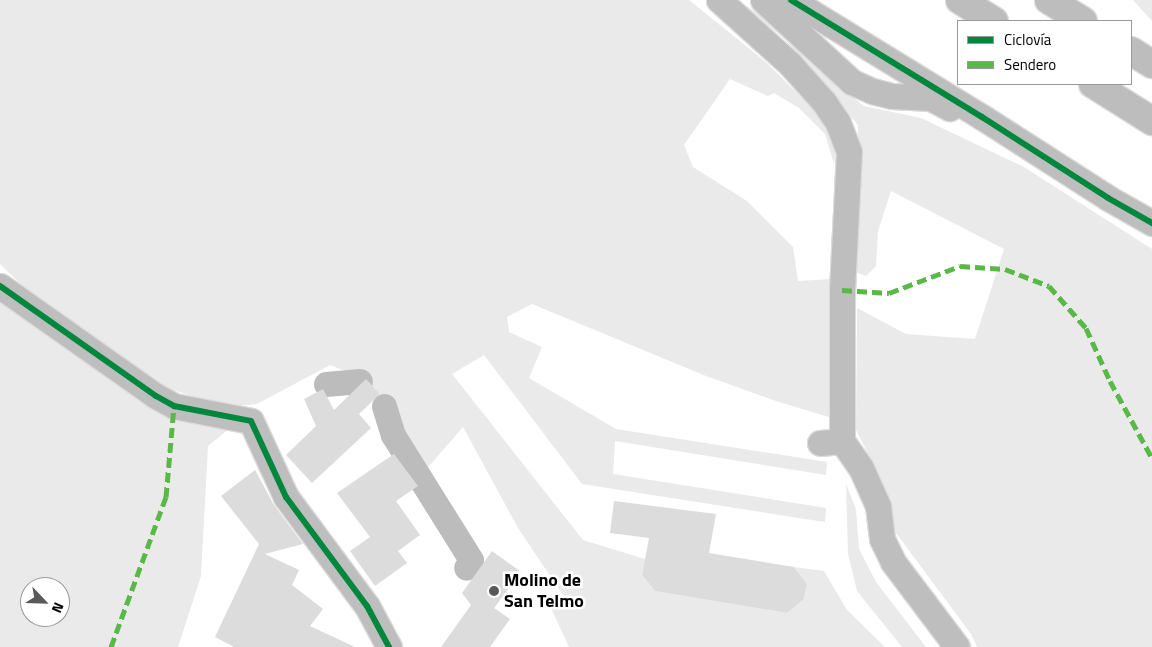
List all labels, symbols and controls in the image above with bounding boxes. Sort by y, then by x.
legend [957,20,1132,85]
text: Ciclovía [1004,28,1051,51]
text: Sendero [1004,53,1056,76]
place label: Molino de San Telmo [504,570,584,612]
north arrow [20,577,70,627]
marker: Molino de San Telmo [488,585,500,597]
text: N [47,599,70,617]

